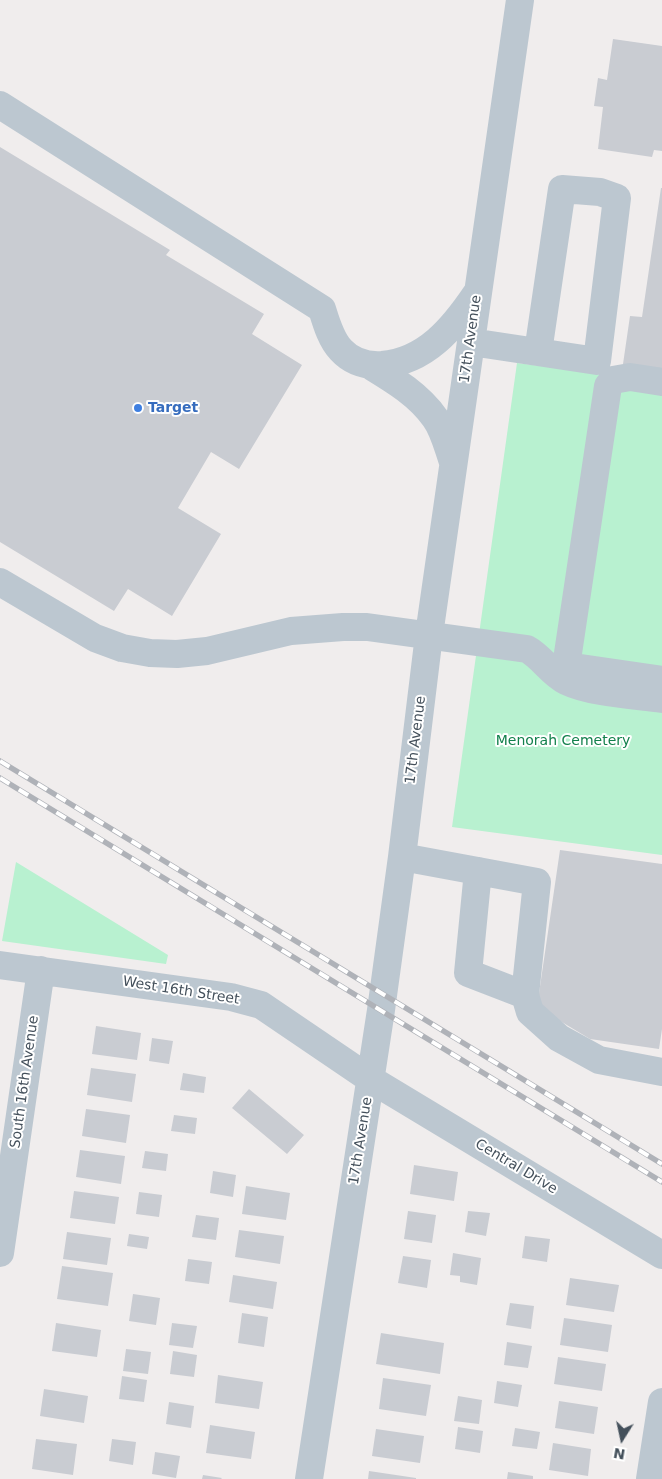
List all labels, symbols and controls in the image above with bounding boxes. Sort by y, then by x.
street label: 17th Avenue [457,294,485,384]
place label: Target [148,400,198,416]
marker: Target [132,402,144,414]
street label: 17th Avenue [402,695,430,785]
park label: Menorah Cemetery [496,733,630,749]
street label: West 16th Street [121,973,241,1009]
street label: South 16th Avenue [7,1015,43,1149]
street label: 17th Avenue [346,1096,376,1186]
street label: Central Drive [472,1136,560,1198]
north arrow [597,1414,647,1464]
text: N [612,1445,627,1463]

